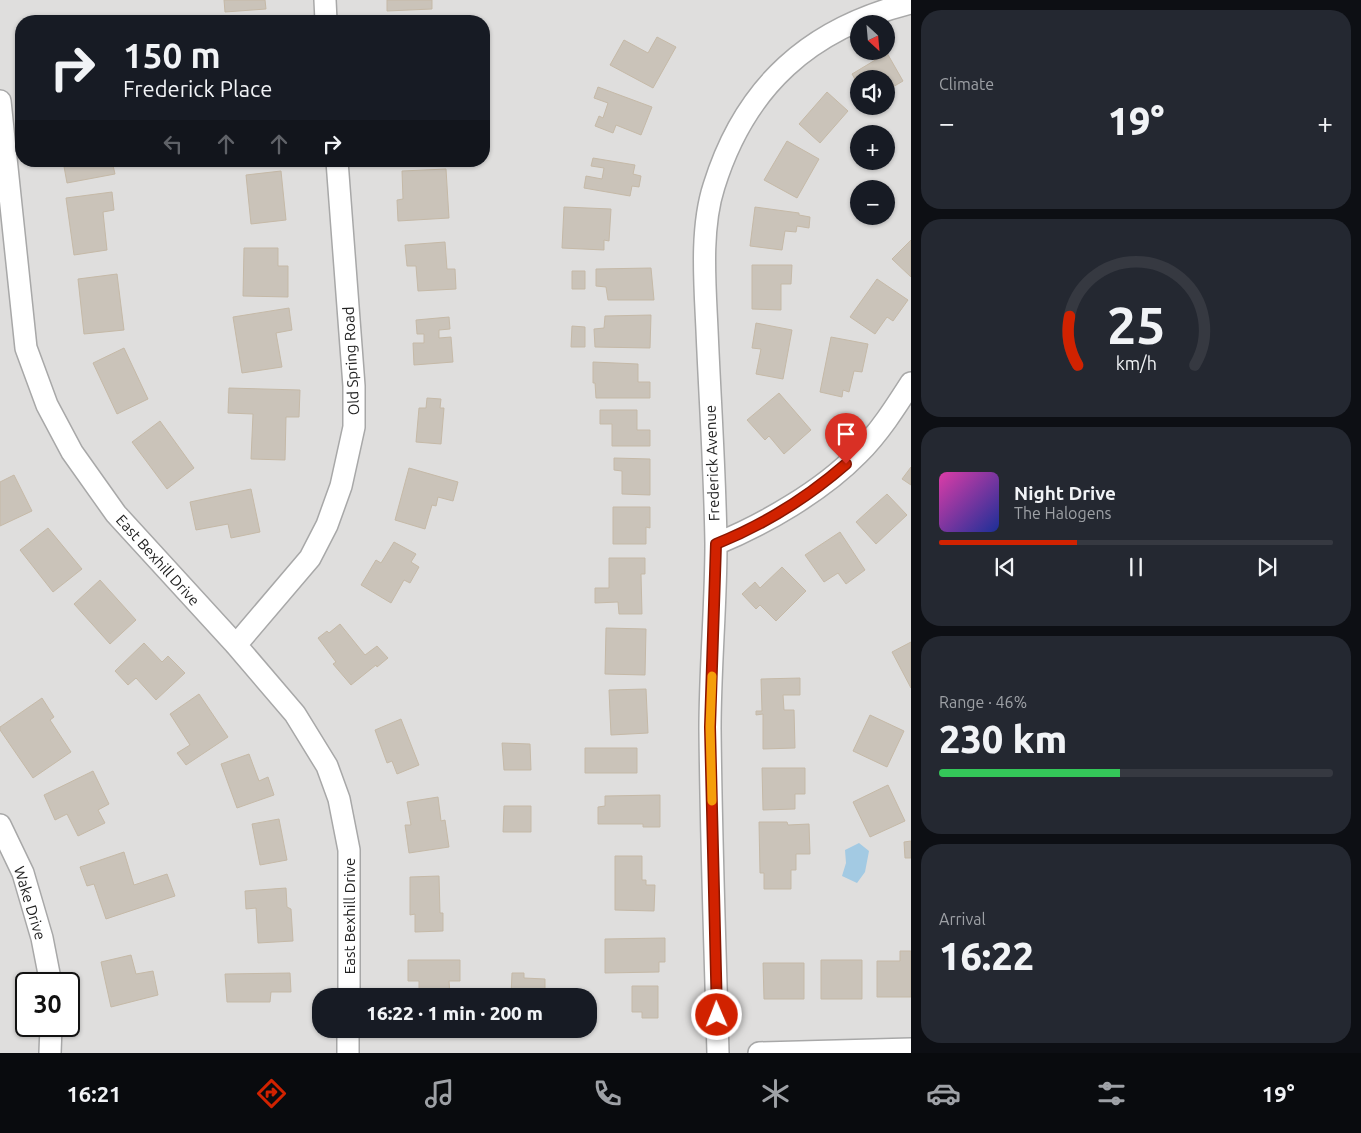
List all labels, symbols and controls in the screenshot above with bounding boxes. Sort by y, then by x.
north arrow [850,15,895,60]
map controls [850,15,895,225]
icon: right [40,35,105,100]
text: 150 m [123,35,221,75]
button: sound [850,70,895,115]
text: Climate [939,75,994,93]
text: Frederick Place [123,76,272,101]
text: 19° [1108,100,1164,142]
text: − [939,107,955,138]
text: + [1317,107,1333,138]
button: + [850,125,895,170]
icon: left [159,130,187,158]
icon: ahead [212,130,240,158]
icon: ahead [265,130,293,158]
icon: right [318,130,346,158]
button: − [850,180,895,225]
text: 25 [1107,296,1165,354]
street label: Old Spring Road [340,306,362,416]
text: km/h [1115,353,1157,373]
street label: Frederick Avenue [701,404,723,522]
pin [825,413,867,464]
icon: arrive [832,420,860,448]
text: Night Drive [1014,482,1116,504]
text: The Halogens [1014,504,1112,522]
street label: East Bexhill Drive [113,511,203,609]
icon: previous [991,553,1019,581]
icon: pause [1122,553,1150,581]
icon: next [1253,553,1281,581]
text: Range · 46% [939,693,1027,711]
text: 230 km [939,718,1067,760]
street label: East Bexhill Drive [341,858,358,974]
street label: Wake Drive [11,864,49,942]
text: Arrival [939,910,986,928]
text: 16:22 [939,935,1034,977]
speed limit sign: 30 [15,972,80,1037]
position arrow [690,988,742,1040]
text: 16:22 · 1 min · 200 m [366,1002,543,1024]
icon: directions [254,1076,289,1111]
icon: music [422,1076,457,1111]
icon: phone [590,1076,625,1111]
icon: climate [758,1076,793,1111]
icon: car [926,1076,961,1111]
icon: filters [1094,1076,1129,1111]
text: 16:21 [66,1081,122,1106]
text: 19° [1262,1081,1294,1106]

